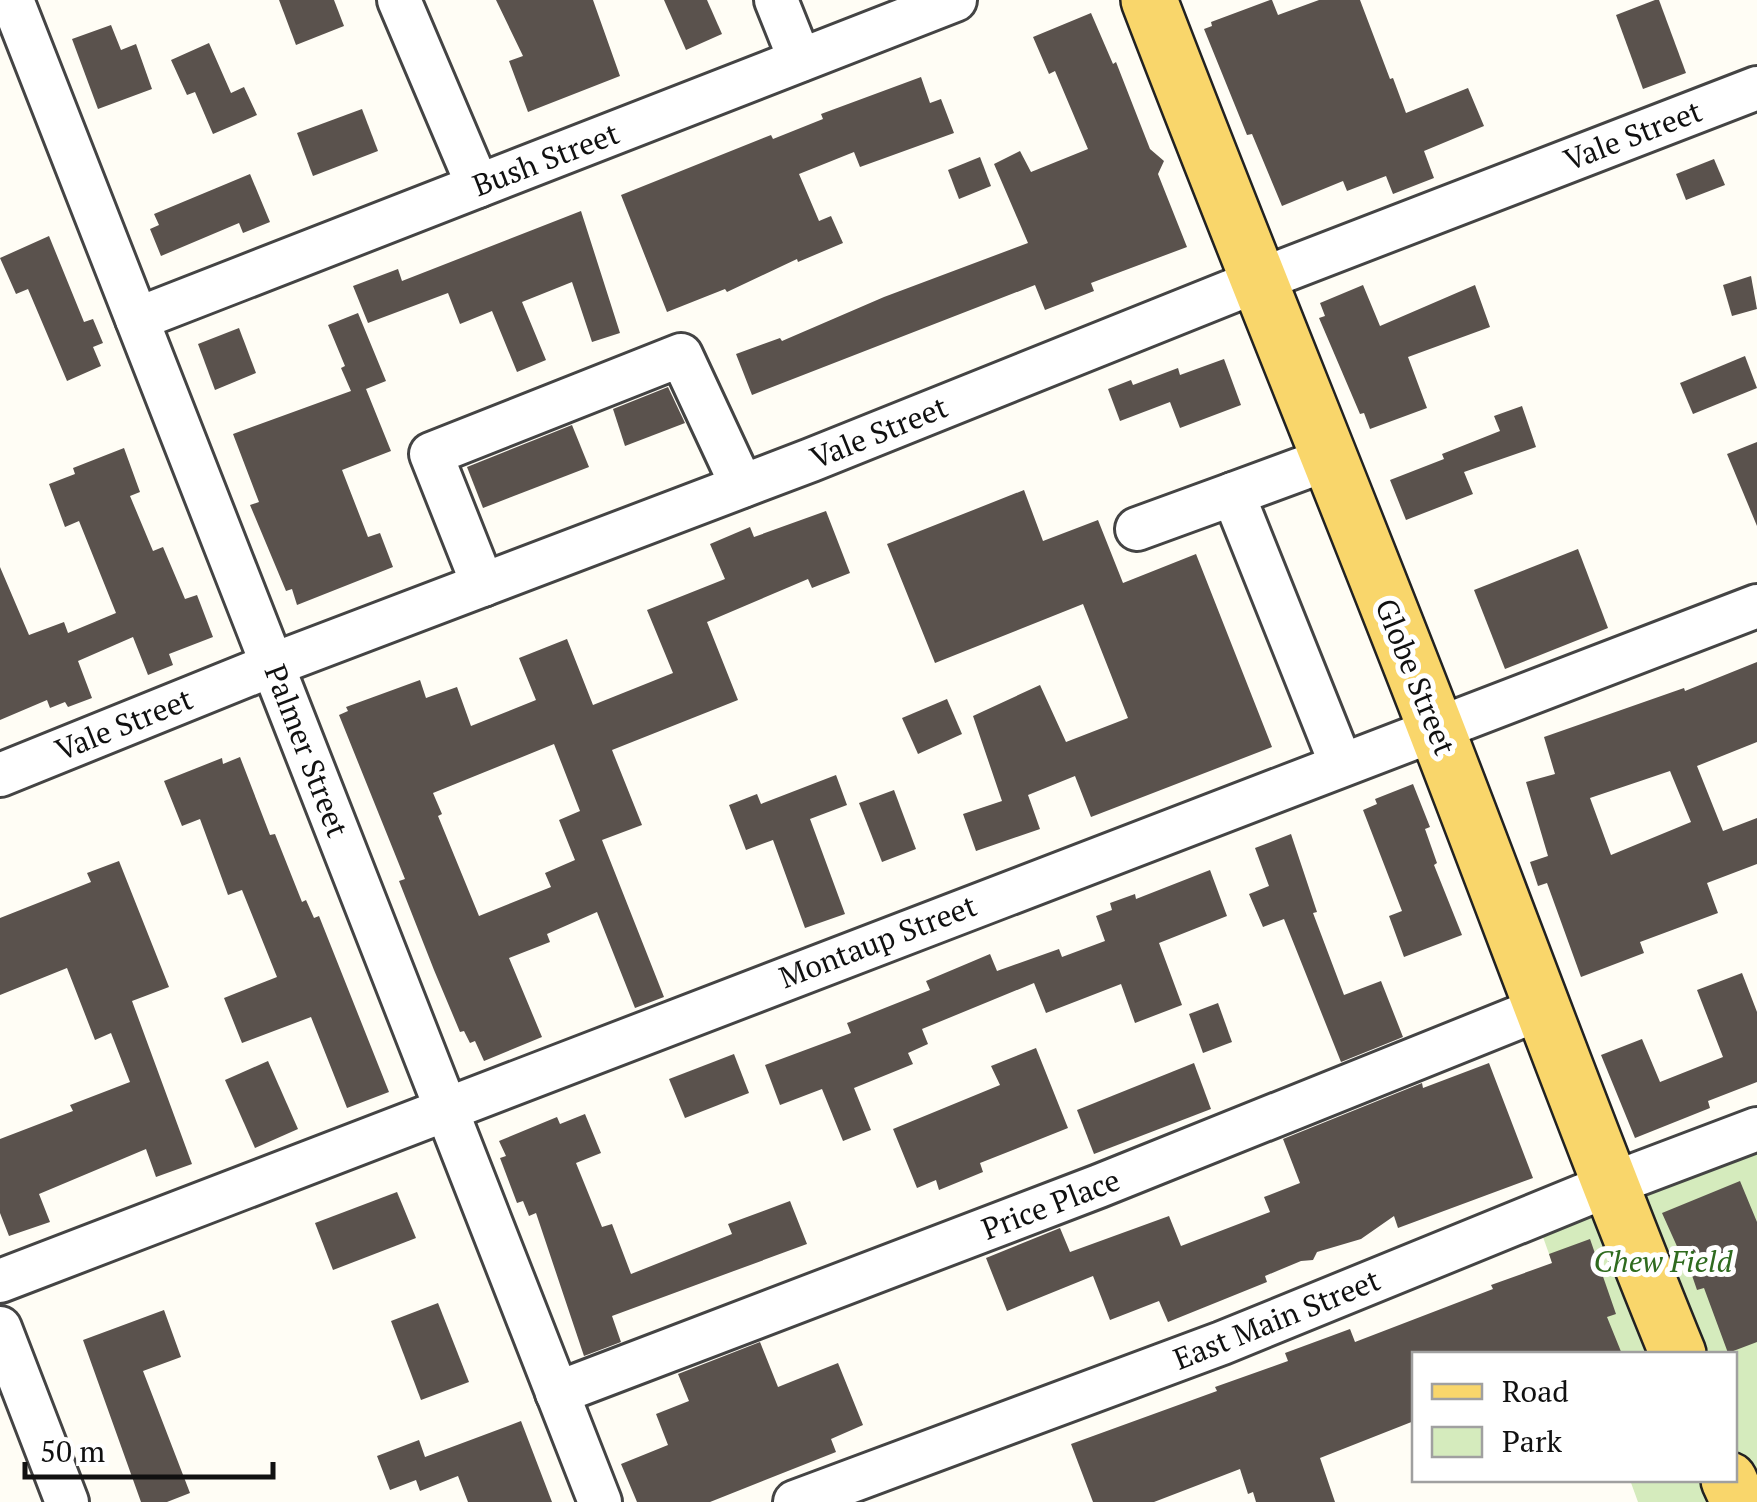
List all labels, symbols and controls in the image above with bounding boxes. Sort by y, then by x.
street label: Vale Street [1558,90,1707,180]
street label: Bush Street [467,113,625,205]
street label: Vale Street [804,386,953,478]
street label: Globe Street [1366,593,1465,761]
street label: Palmer Street [256,659,358,843]
street label: Vale Street [49,678,198,770]
street label: Montaup Street [773,885,982,997]
street label: Price Place [976,1159,1125,1249]
park label: Chew Field [1593,1241,1734,1281]
street label: East Main Street [1167,1259,1386,1379]
legend [1412,1352,1737,1482]
text: Road [1502,1371,1569,1411]
scale bar [25,1417,272,1479]
text: Park [1502,1421,1563,1461]
text: 50 m [40,1431,105,1471]

